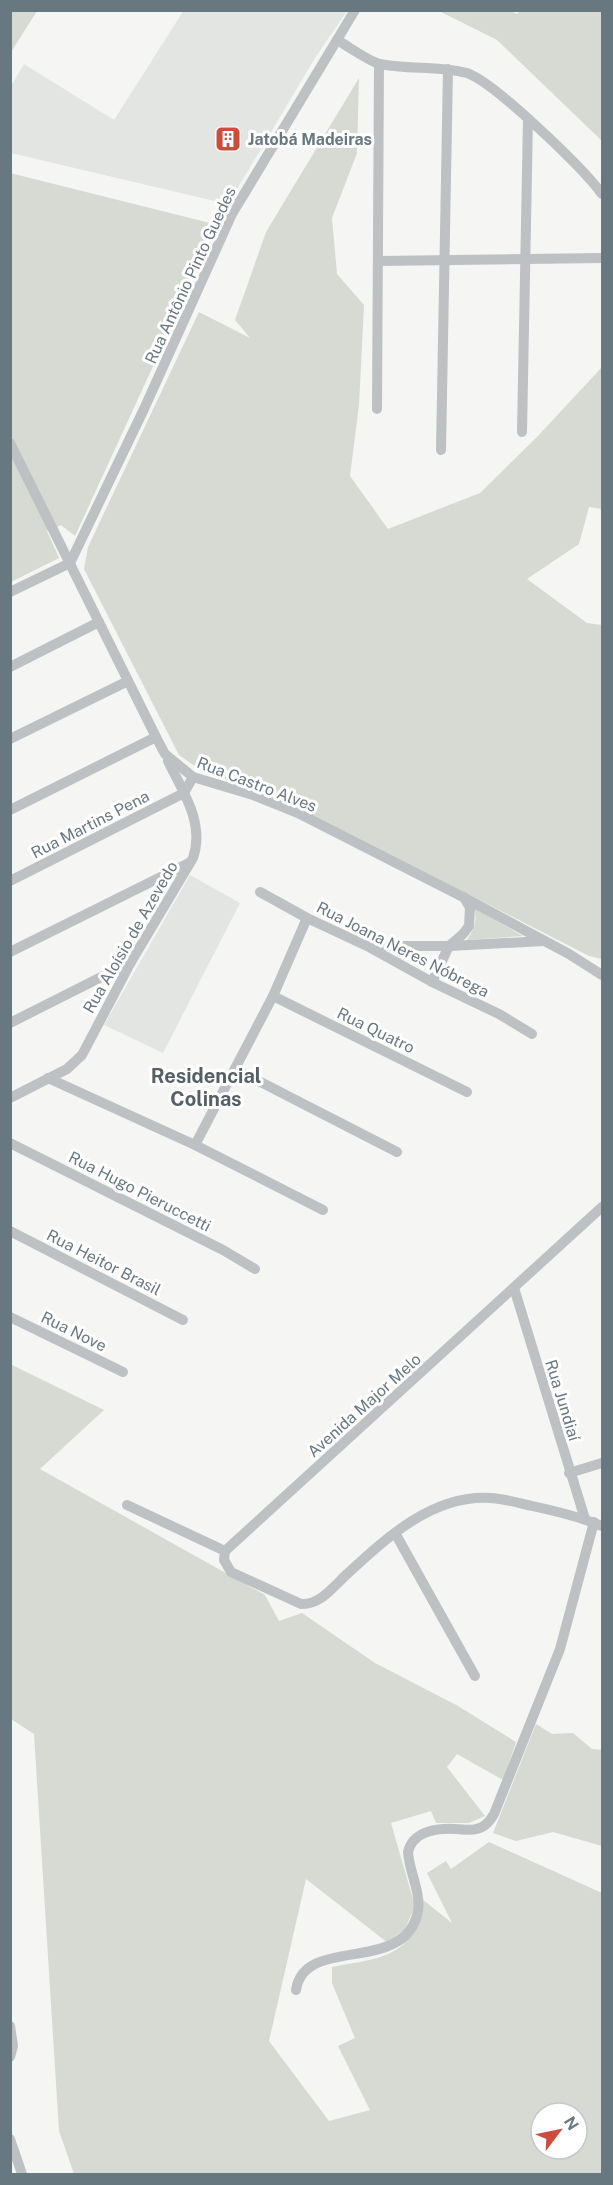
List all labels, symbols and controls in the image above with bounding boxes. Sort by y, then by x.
building icon: Jatobá Madeiras [213,124,243,154]
place label: Jatobá Madeiras [248,130,372,149]
street label: Rua Antônio Pinto Guedes [141,184,240,367]
street label: Rua Castro Alves [194,753,319,816]
street label: Rua Martins Pena [28,786,153,862]
street label: Rua Aloísio de Azevedo [79,858,182,1016]
street label: Rua Joana Neres Nóbrega [313,898,492,1001]
street label: Rua Quatro [334,1004,418,1057]
district label: Residencial Colinas [151,1064,261,1111]
street label: Rua Hugo Pieruccetti [65,1147,214,1236]
street label: Rua Heitor Brasil [44,1225,164,1299]
street label: Rua Nove [38,1307,110,1355]
street label: Avenida Major Melo [304,1350,425,1461]
street label: Rua Jundiaí [541,1357,584,1444]
north arrow [529,2101,589,2161]
text: N [560,2113,583,2134]

